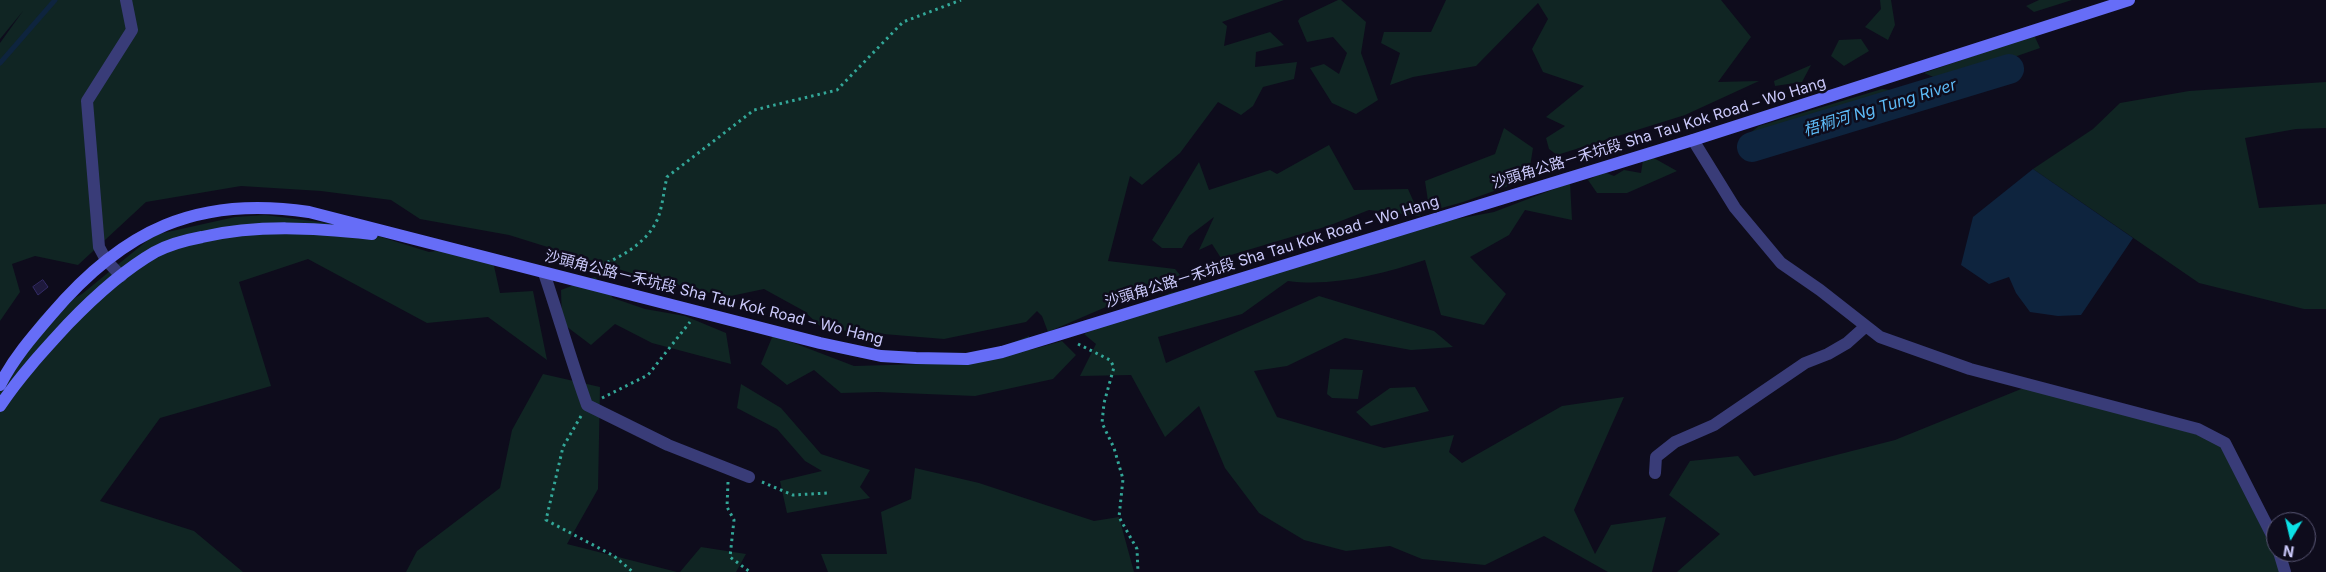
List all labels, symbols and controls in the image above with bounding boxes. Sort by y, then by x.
street label: 沙頭角公路－禾坑段 Sha Tau Kok Road – Wo Hang [1490,73,1828,193]
water label: 梧桐河 Ng Tung River [1801,76,1959,140]
street label: 沙頭角公路－禾坑段 Sha Tau Kok Road – Wo Hang [1103,192,1441,312]
street label: 沙頭角公路－禾坑段 Sha Tau Kok Road – Wo Hang [543,247,885,349]
north arrow [2266,512,2316,562]
text: N [2282,542,2295,561]

